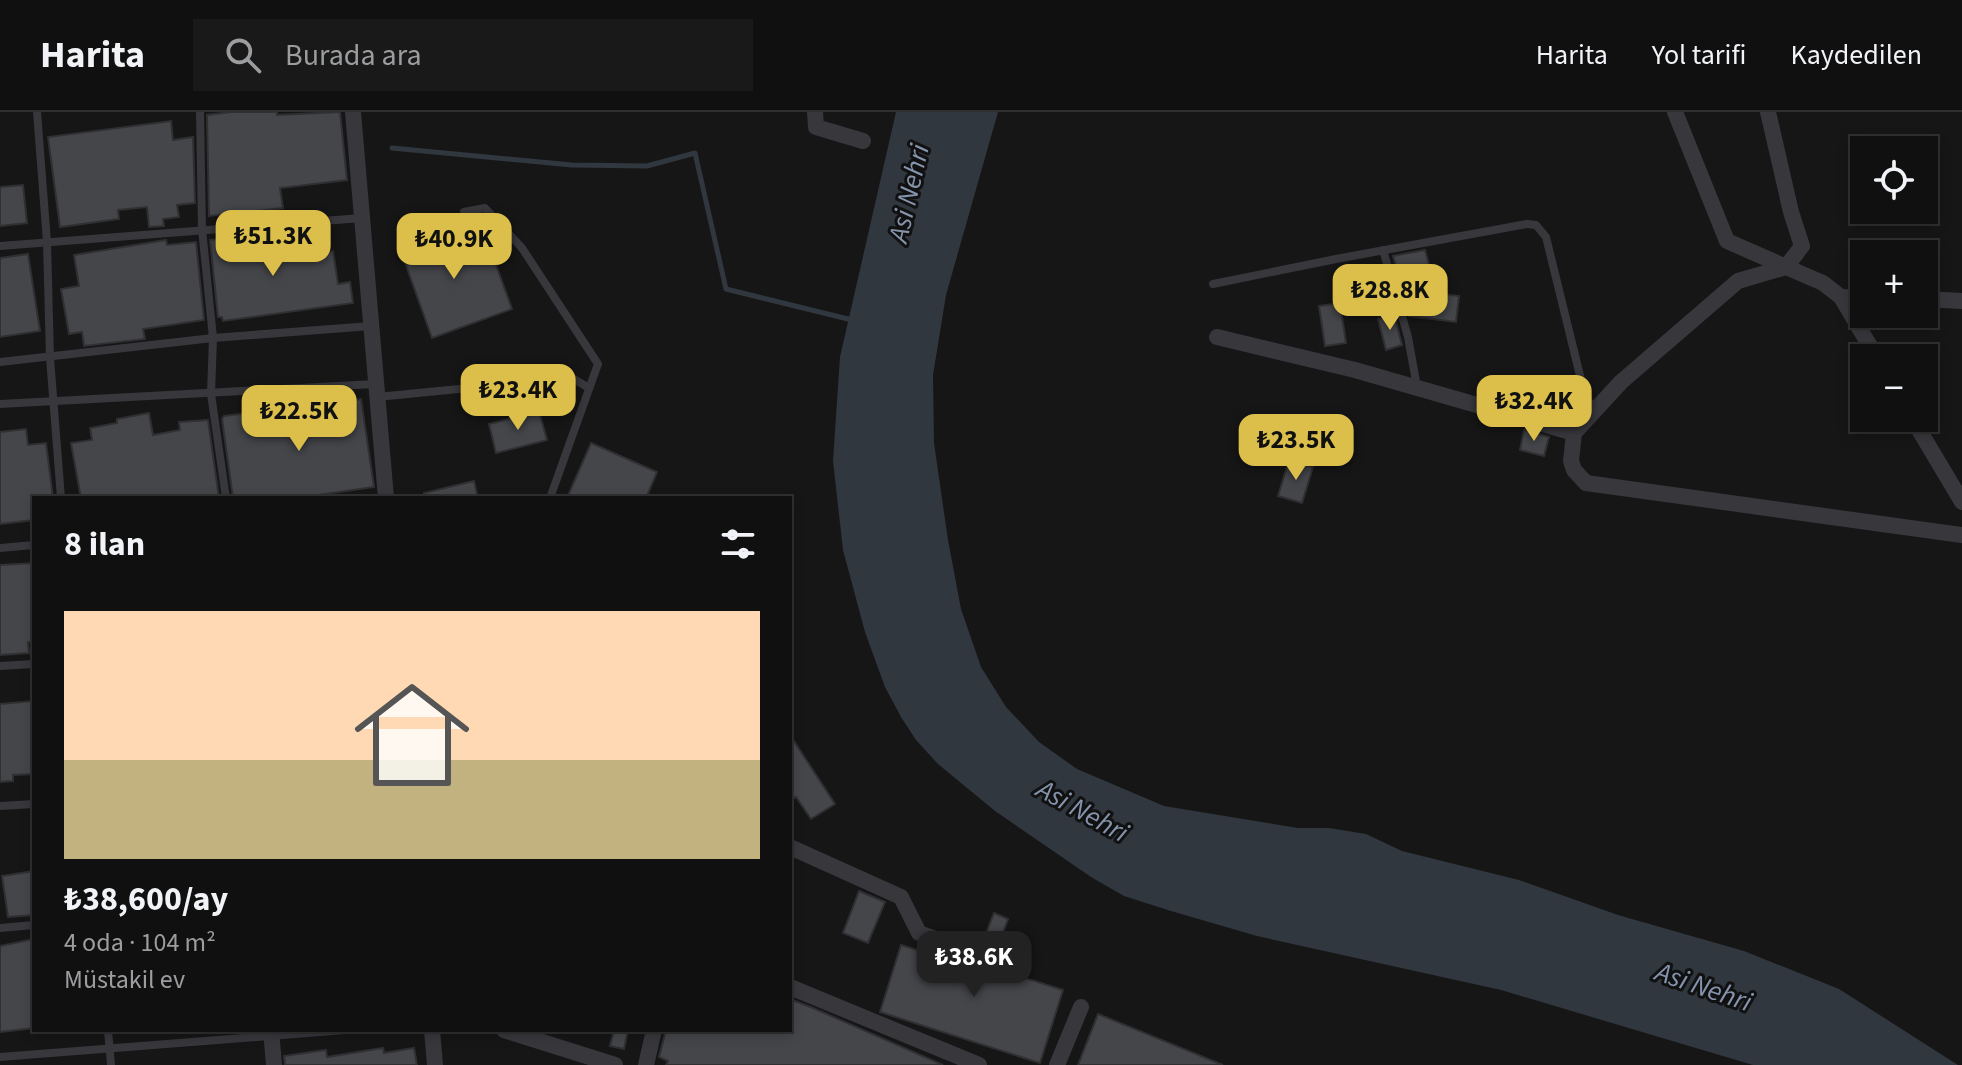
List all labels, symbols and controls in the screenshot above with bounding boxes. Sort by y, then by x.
search box [193,19,753,91]
text: Harita [40,28,145,82]
icon: search [221,33,265,77]
text: Burada ara [285,34,422,77]
text: Harita [1536,35,1608,75]
text: Yol tarifi [1652,35,1747,75]
text: Kaydedilen [1791,35,1922,75]
map controls [1850,136,1938,432]
button: locate [1850,136,1938,224]
water label: Asi Nehri [878,140,940,248]
pin: ₺51.3K [208,210,338,278]
pin: ₺40.9K [389,213,519,281]
text: ₺51.3K [234,217,312,254]
text: ₺40.9K [415,220,493,257]
button: + [1850,240,1938,328]
pin: ₺28.8K [1325,264,1455,332]
text: ₺28.8K [1351,271,1429,308]
button: − [1850,344,1938,432]
pin: ₺23.4K [453,364,583,432]
text: ₺23.4K [479,371,557,408]
pin: ₺32.4K [1469,375,1599,443]
text: ₺32.4K [1495,382,1573,419]
pin: ₺22.5K [234,385,364,453]
text: ₺22.5K [260,392,338,429]
pin: ₺23.5K [1231,414,1361,482]
text: ₺23.5K [1257,421,1335,458]
text: 8 ilan [64,520,145,569]
icon: filters [716,522,760,566]
icon: home [340,663,484,807]
water label: Asi Nehri [1028,768,1136,853]
text: ₺38,600/ay [64,875,228,924]
text: 4 oda · 104 m² [64,924,216,961]
pin: ₺38.6K [909,931,1039,999]
text: ₺38.6K [935,938,1013,975]
water label: Asi Nehri [1648,951,1758,1022]
text: Müstakil ev [64,961,185,998]

